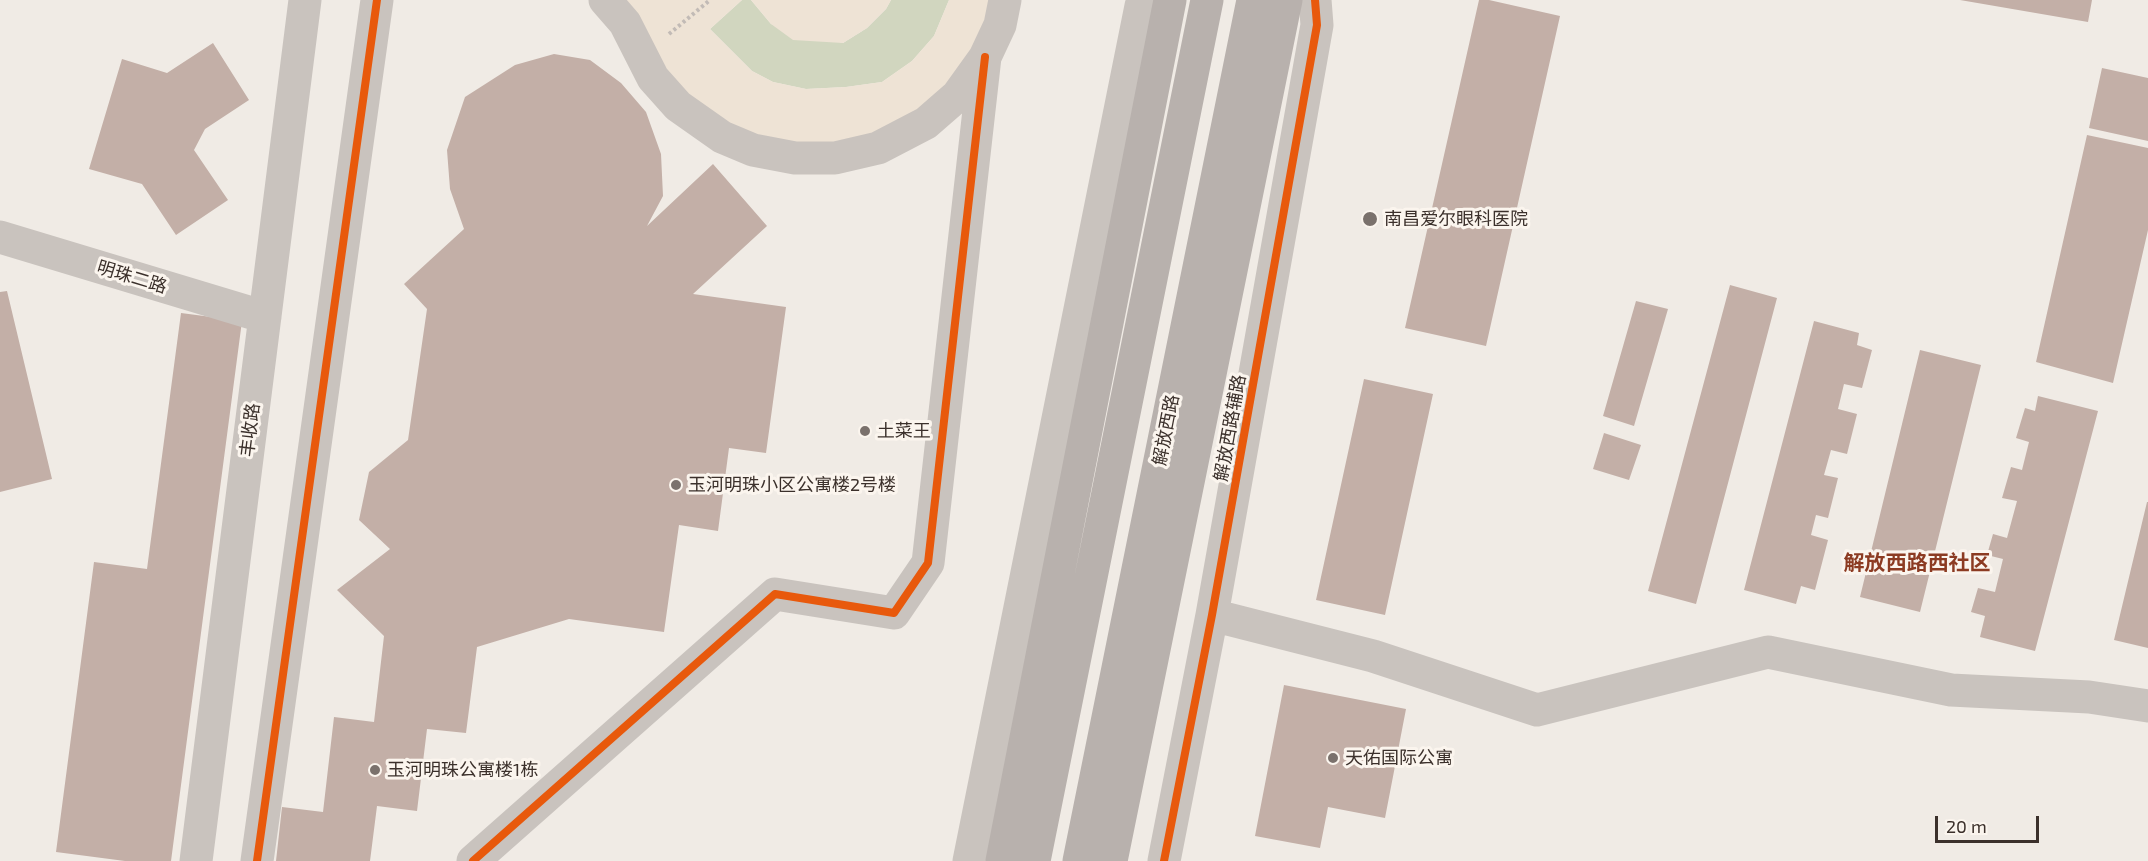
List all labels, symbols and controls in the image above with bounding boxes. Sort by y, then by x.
place label: 南昌爱尔眼科医院 [1384,208,1528,230]
marker: 南昌爱尔眼科医院 [1361,210,1379,228]
street label: 明珠二路 [94,256,170,298]
street label: 解放西路辅路 [1210,373,1250,483]
street label: 解放西路 [1149,393,1183,467]
street label: 丰收路 [236,402,264,458]
place label: 土菜王 [877,420,931,442]
marker: 土菜王 [858,424,872,438]
place label: 玉河明珠小区公寓楼2号楼 [688,474,896,496]
marker: 玉河明珠小区公寓楼2号楼 [669,478,683,492]
district label: 解放西路西社区 [1844,550,1990,576]
place label: 天佑国际公寓 [1345,747,1453,769]
marker: 天佑国际公寓 [1326,751,1340,765]
place label: 玉河明珠公寓楼1栋 [387,759,538,781]
marker: 玉河明珠公寓楼1栋 [368,763,382,777]
scale bar [1938,804,2042,842]
text: 20 m [1946,815,1987,837]

